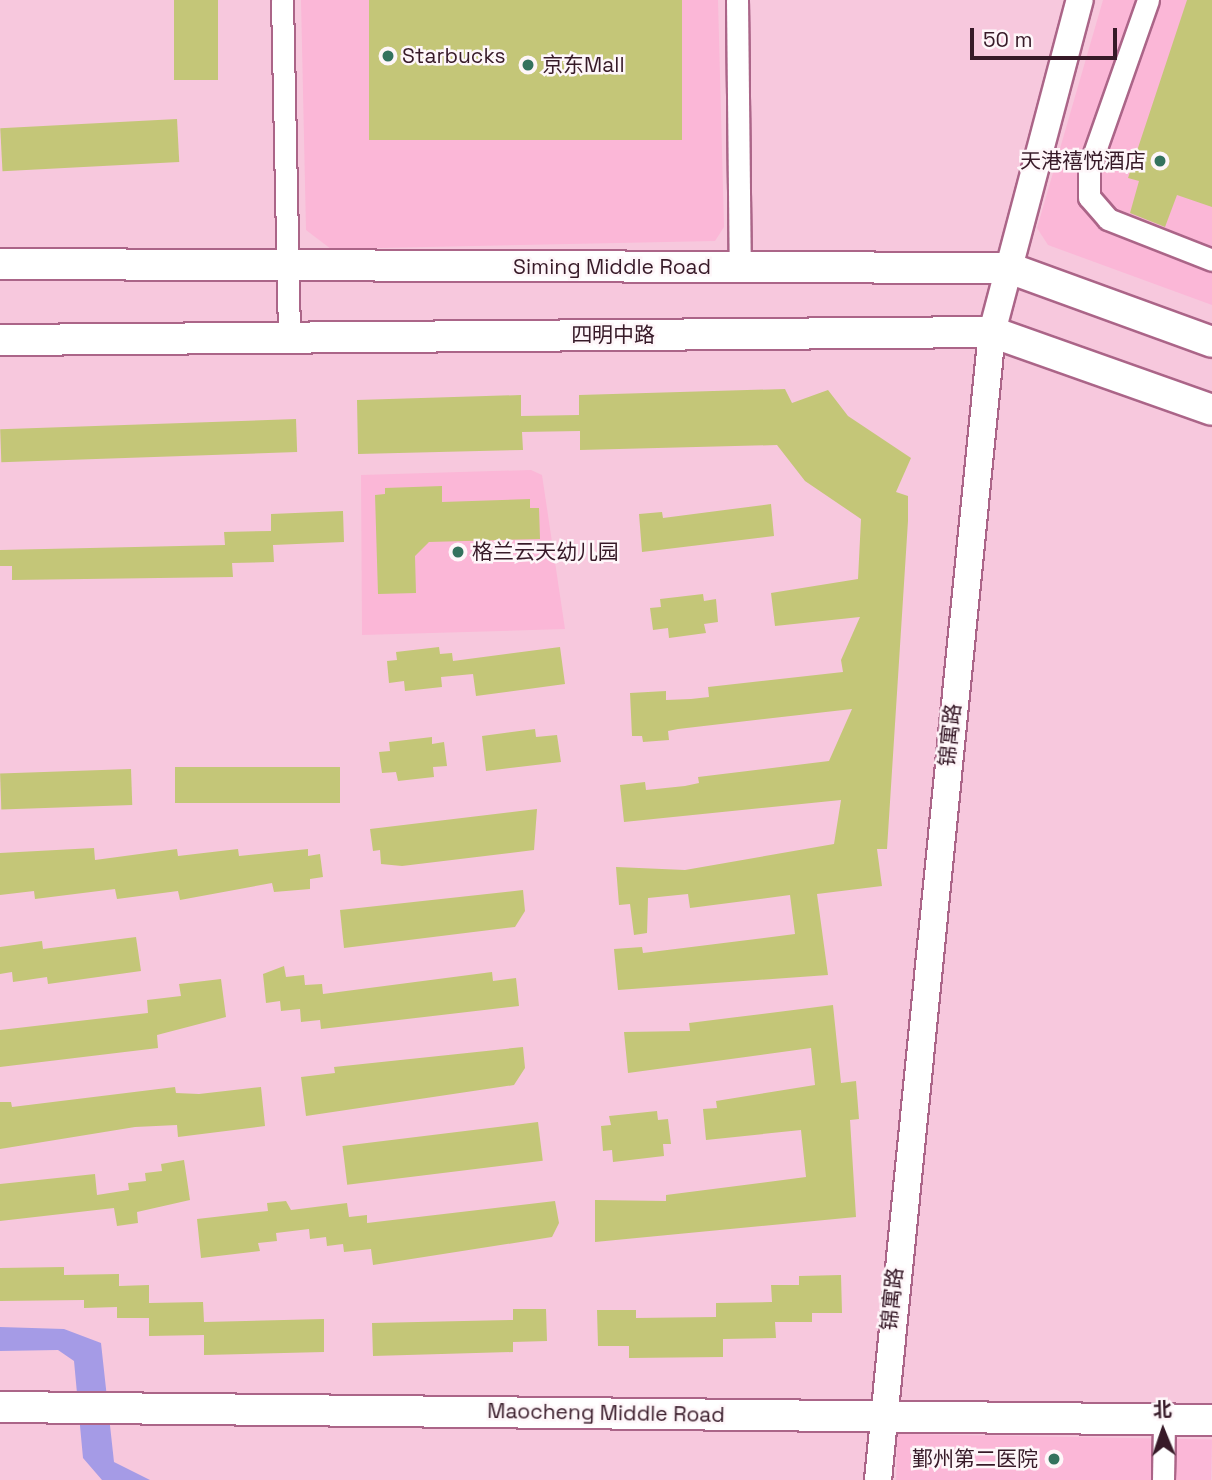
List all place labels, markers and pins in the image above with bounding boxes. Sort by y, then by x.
place label: Starbucks [402,43,506,69]
marker: Starbucks [380,48,396,64]
place label: 京东Mall [542,52,625,78]
marker: 京东Mall [520,57,536,73]
place label: 天港禧悦酒店 [1020,148,1146,174]
marker: 天港禧悦酒店 [1152,153,1168,169]
place label: 格兰云天幼儿园 [472,539,619,565]
marker: 格兰云天幼儿园 [450,544,466,560]
place label: 鄞州第二医院 [912,1446,1038,1472]
marker: 鄞州第二医院 [1044,1449,1064,1469]

